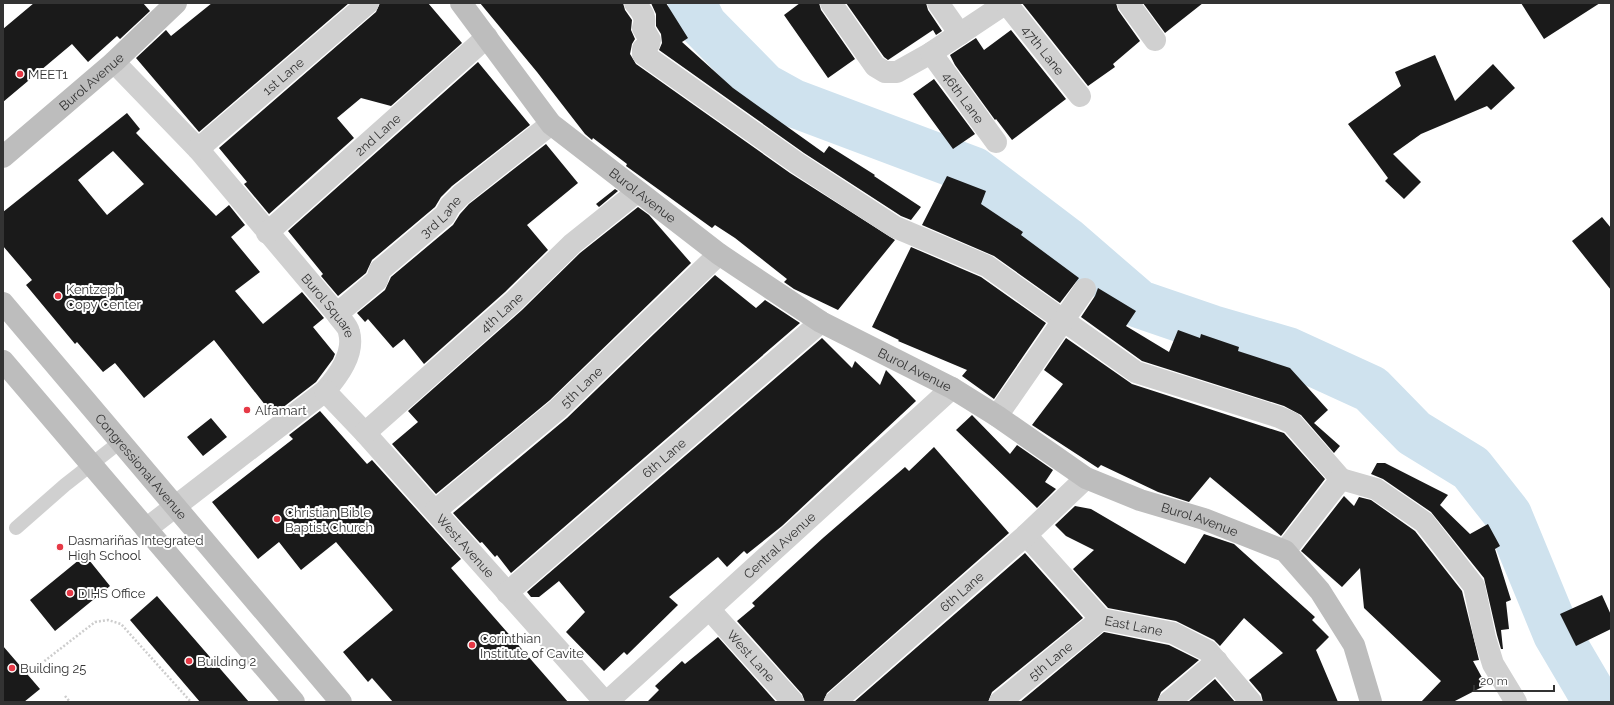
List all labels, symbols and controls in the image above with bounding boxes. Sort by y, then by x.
street label: 47th Lane [1019,22,1068,78]
street label: Burol Avenue [56,49,127,113]
street label: 1st Lane [259,54,307,98]
place label: MEET1 [28,67,68,82]
marker: MEET1 [15,69,25,79]
street label: 46th Lane [940,69,987,126]
street label: 2nd Lane [352,110,404,159]
street label: Burol Avenue [607,165,680,226]
street label: 3rd Lane [417,192,464,240]
street label: Burol Square [299,270,358,339]
place label: Kentzeph Copy Center [66,282,141,312]
street label: 4th Lane [477,289,526,335]
marker: Kentzeph Copy Center [53,291,63,301]
street label: Burol Avenue [876,345,954,394]
street label: 5th Lane [557,363,606,410]
place label: Alfamart [255,403,307,418]
marker: Alfamart [242,405,252,415]
street label: Congressional Avenue [92,410,191,522]
street label: 6th Lane [639,435,689,481]
street label: Burol Avenue [1160,499,1241,539]
place label: Christian Bible Baptist Church [285,505,373,535]
street label: Central Avenue [740,508,819,582]
street label: West Avenue [433,511,498,581]
marker: Christian Bible Baptist Church [272,514,282,524]
place label: Dasmariñas Integrated High School [68,533,203,563]
marker: Dasmariñas Integrated High School [55,542,65,552]
street label: 6th Lane [937,568,987,615]
place label: DIHS Office [78,586,146,601]
marker: DIHS Office [65,588,75,598]
street label: East Lane [1103,612,1164,638]
street label: West Lane [724,627,779,685]
place label: Corinthian Institute of Cavite [480,631,584,661]
street label: 5th Lane [1025,638,1075,683]
marker: Corinthian Institute of Cavite [467,640,477,650]
place label: Building 2 [197,654,257,669]
marker: Building 2 [184,656,194,666]
place label: Building 25 [20,661,86,676]
marker: Building 25 [7,663,17,673]
scale bar [1474,667,1554,693]
text: 20 m [1480,674,1508,688]

